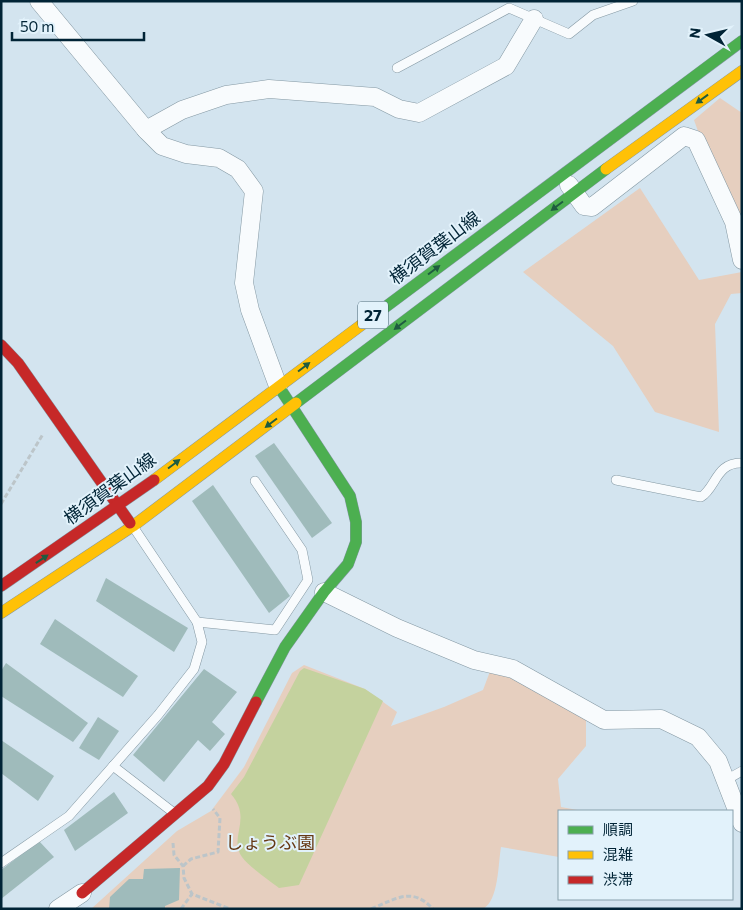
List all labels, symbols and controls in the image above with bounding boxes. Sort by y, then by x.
scale bar [12,10,145,42]
north arrow [683,10,733,60]
text: 50 m [20,17,54,35]
text: N [685,27,704,40]
one-way arrow [695,94,709,104]
one-way arrow [550,201,564,211]
street label: 横須賀葉山線 [385,206,484,288]
one-way arrow [427,264,440,275]
road number: 27 [358,302,388,328]
one-way arrow [394,320,407,331]
one-way arrow [297,361,310,372]
one-way arrow [265,418,278,429]
street label: 横須賀葉山線 [59,448,160,529]
one-way arrow [167,459,180,470]
one-way arrow [35,554,49,564]
legend [558,810,733,900]
text: 順調 [603,820,633,838]
park label: しょうぶ園 [225,831,315,853]
text: 混雑 [603,845,633,863]
text: 渋滞 [603,870,633,888]

